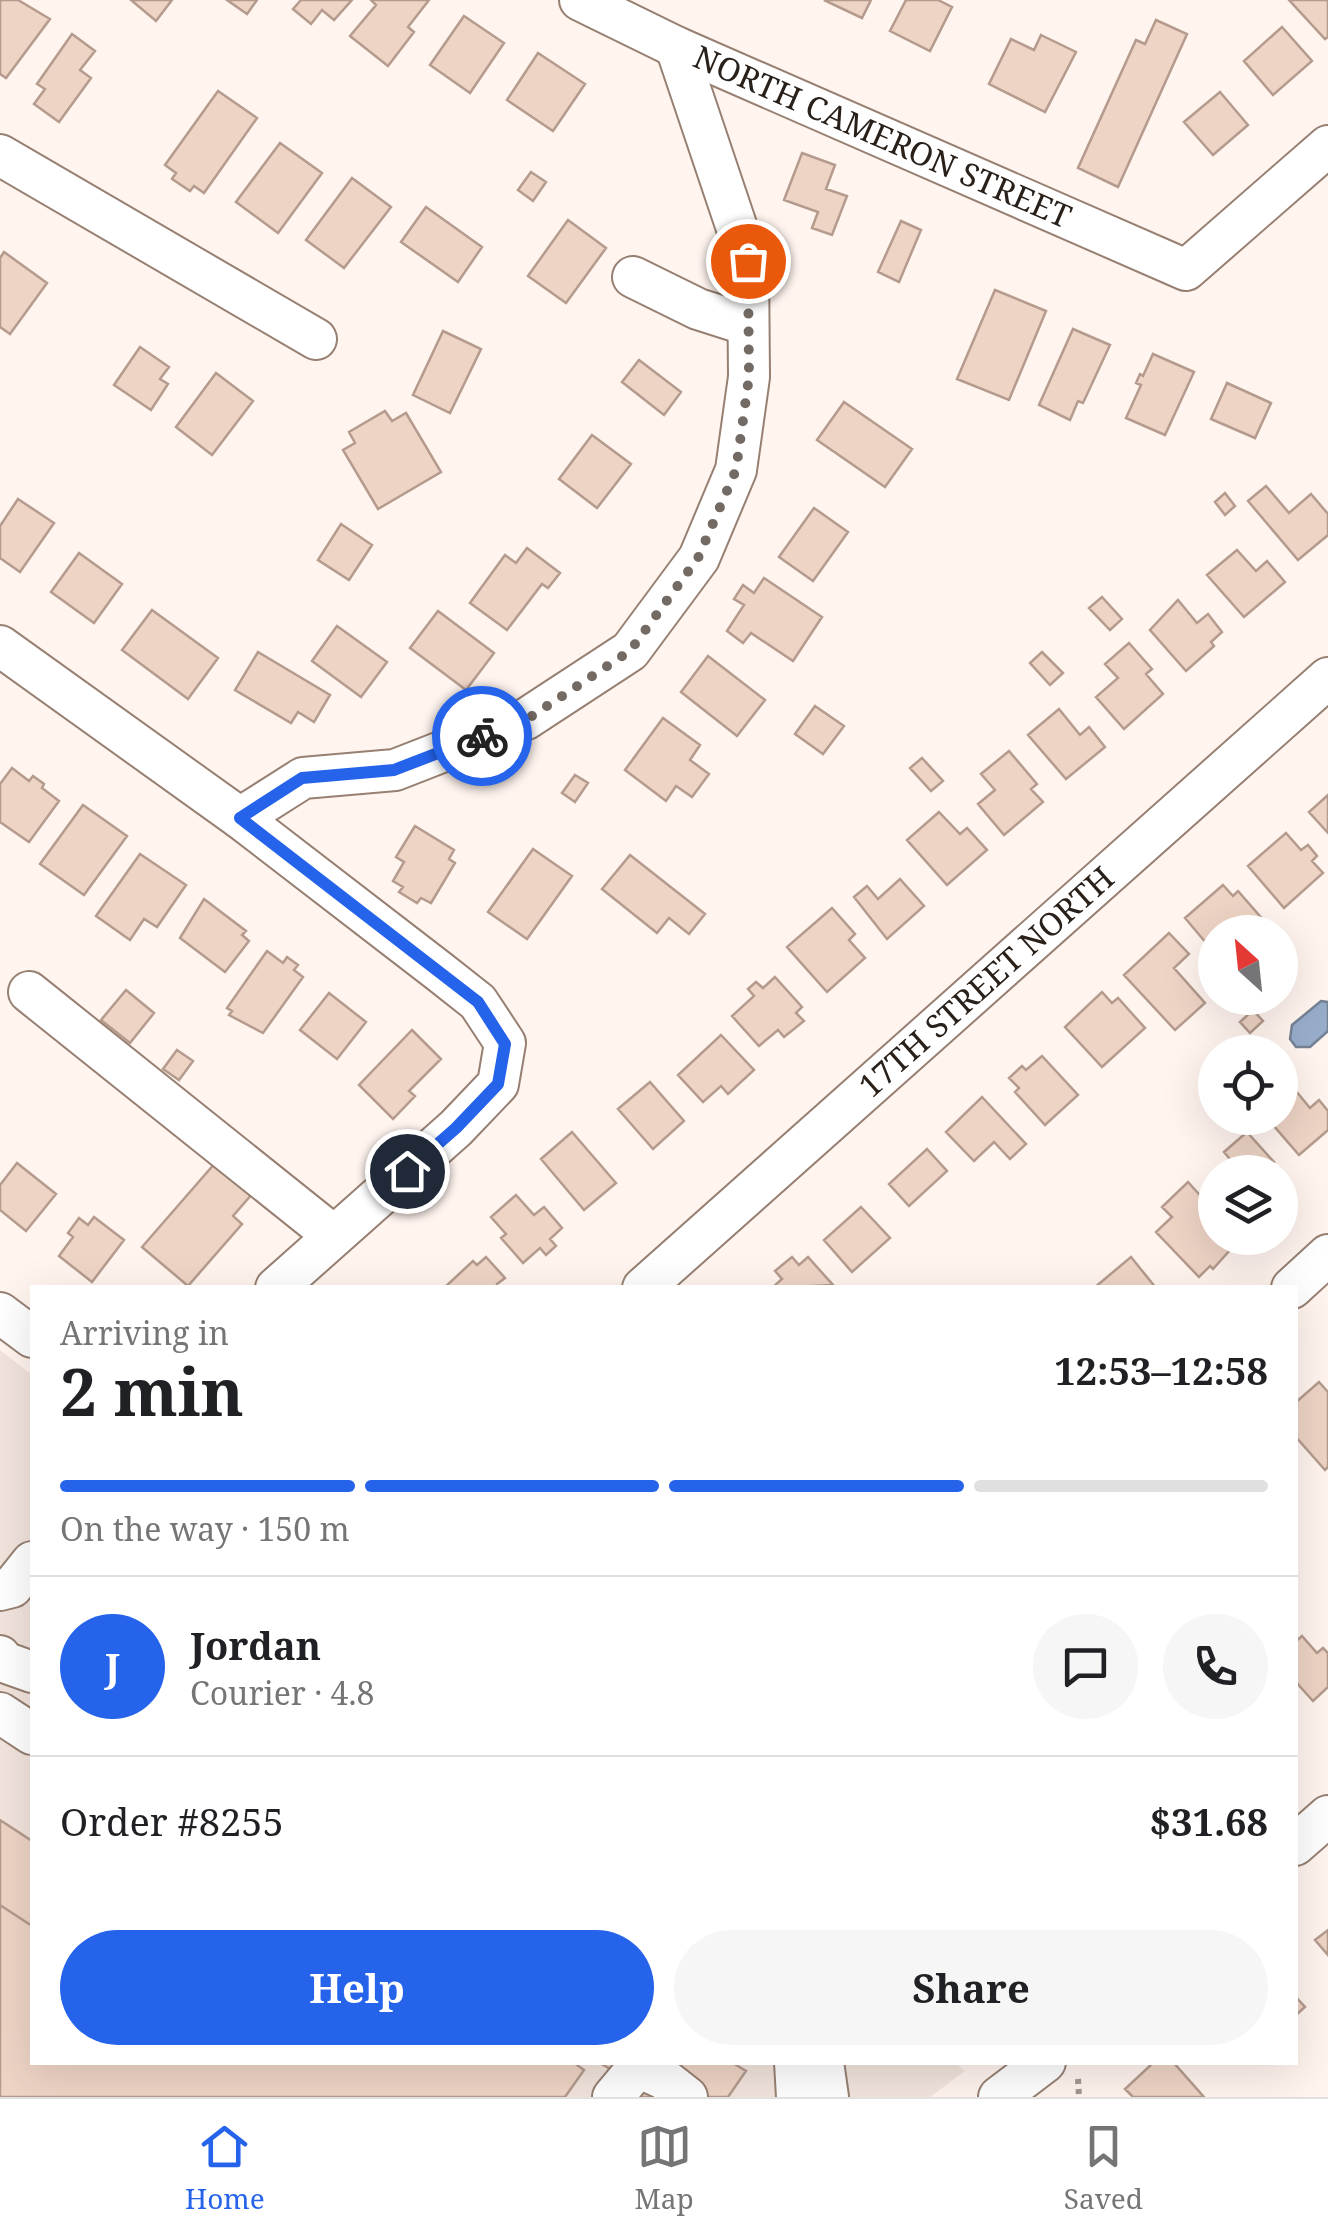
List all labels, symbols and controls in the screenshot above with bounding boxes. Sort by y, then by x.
street label: NORTH CAMERON STREET [687,34,1078,237]
pin [706,219,791,304]
icon: bag [721,234,776,289]
courier [432,686,532,786]
icon: bike [455,709,510,764]
street label: 17TH STREET NORTH [849,856,1122,1106]
north arrow [1198,915,1298,1015]
map controls [1198,915,1298,1255]
button: locate [1198,1035,1298,1135]
pin [365,1129,450,1214]
icon: home [380,1144,435,1199]
button: layers [1198,1155,1298,1255]
text: Arriving in [60,1311,229,1354]
text: 12:53–12:58 [1054,1344,1268,1396]
text: 2 min [60,1347,244,1435]
text: On the way · 150 m [60,1507,350,1550]
button: chat [1033,1614,1138,1719]
button: phone [1163,1614,1268,1719]
text: Jordan [190,1619,321,1671]
text: J [105,1640,120,1692]
text: Courier · 4.8 [190,1671,374,1714]
text: Order #8255 [60,1795,284,1847]
text: $31.68 [1149,1795,1268,1847]
button: Help [60,1930,654,2045]
button: Share [674,1930,1268,2045]
tab: Home [185,2119,265,2217]
tab: Map [635,2119,694,2217]
tab: Saved [1064,2119,1143,2217]

